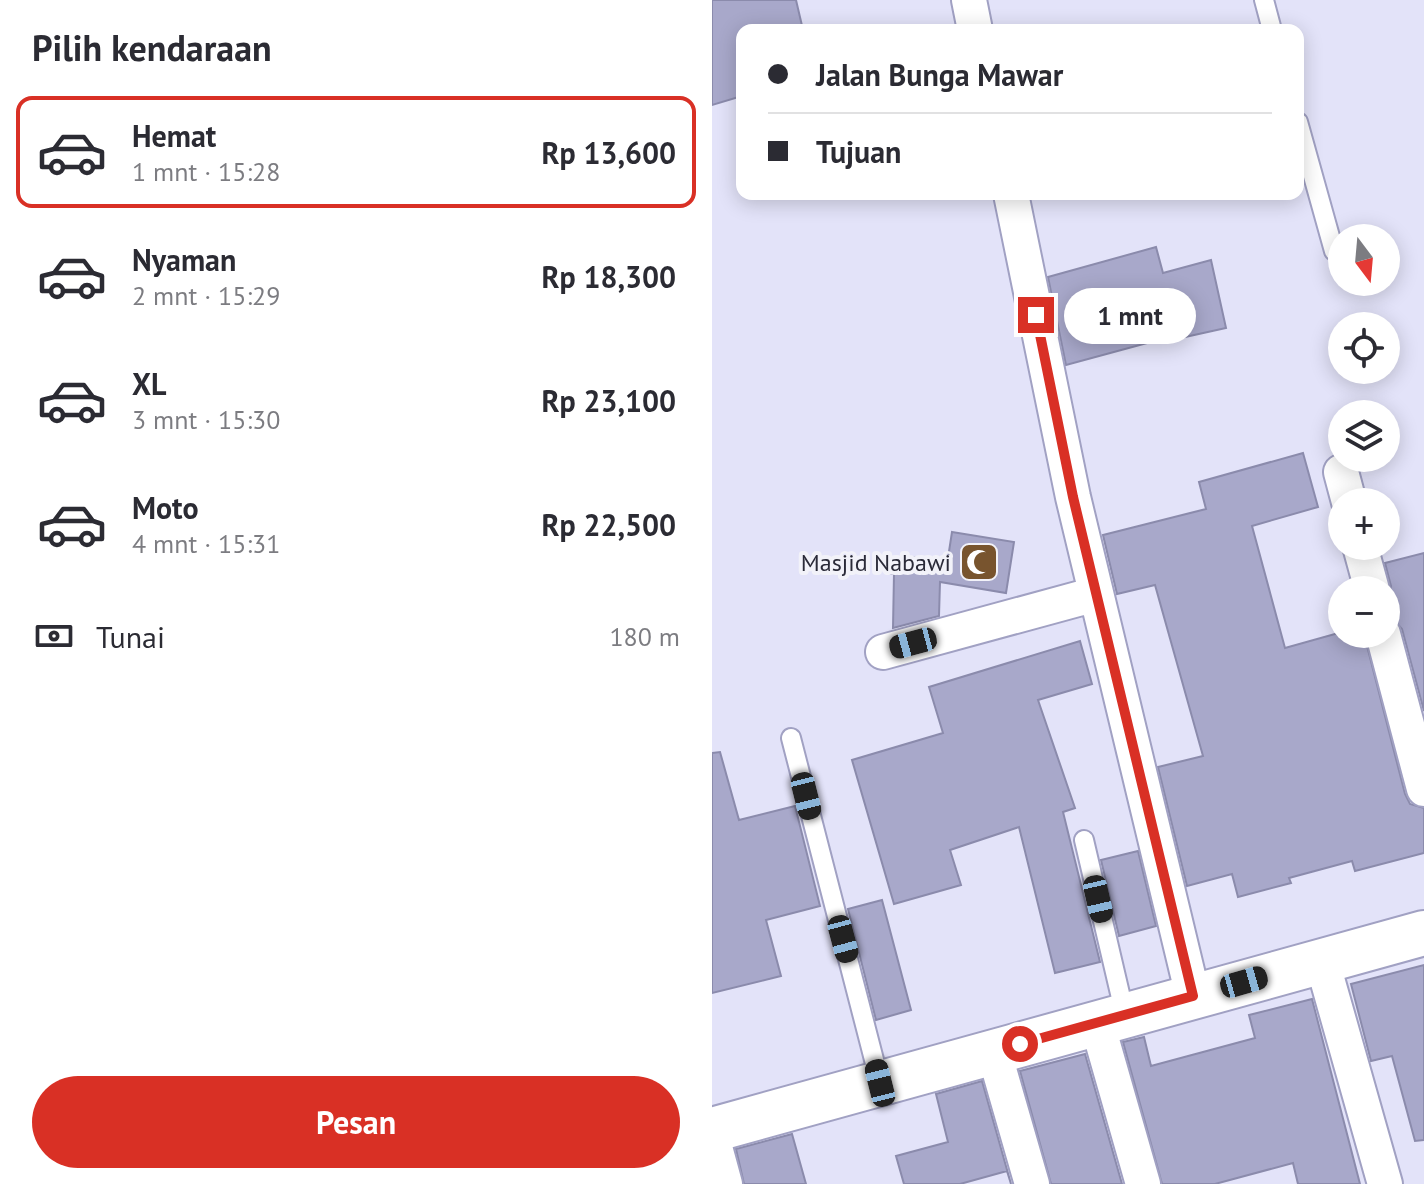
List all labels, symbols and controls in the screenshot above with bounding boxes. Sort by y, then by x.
text: Pilih kendaraan [32,24,272,71]
text: Jalan Bunga Mawar [816,55,1063,94]
icon: car [36,116,108,188]
text: Hemat [132,116,216,155]
text: Tujuan [816,132,901,171]
text: Rp 13,600 [542,133,676,172]
text: 1 mnt · 15:28 [132,155,280,188]
north arrow [1328,224,1400,296]
map controls [1328,224,1400,648]
icon: car [36,240,108,312]
text: Nyaman [132,240,236,279]
text: Rp 18,300 [542,257,676,296]
text: 2 mnt · 15:29 [132,279,280,312]
callout: 1 mnt [1064,287,1196,343]
route end [1018,297,1054,333]
text: 1 mnt [1097,299,1163,332]
button: locate [1328,312,1400,384]
icon: car [36,364,108,436]
text: XL [132,364,166,403]
text: Rp 23,100 [542,381,676,420]
button: layers [1328,400,1400,472]
text: 3 mnt · 15:30 [132,403,280,436]
icon: car [36,488,108,560]
text: Moto [132,488,199,527]
button: + [1328,488,1400,560]
text: Rp 22,500 [542,505,676,544]
text: 4 mnt · 15:31 [132,527,280,560]
mosque icon: Masjid Nabawi [958,541,1000,583]
place label: Masjid Nabawi [801,547,951,578]
button: − [1328,576,1400,648]
icon: cash [32,614,76,658]
text: Tunai [96,617,165,656]
text: 180 m [609,620,680,653]
car [887,625,939,661]
car [789,770,823,822]
car [1081,873,1115,925]
car [825,913,861,965]
car [1218,964,1270,1000]
route start [1002,1026,1038,1062]
car [863,1057,897,1109]
button: Pesan [32,1076,680,1168]

